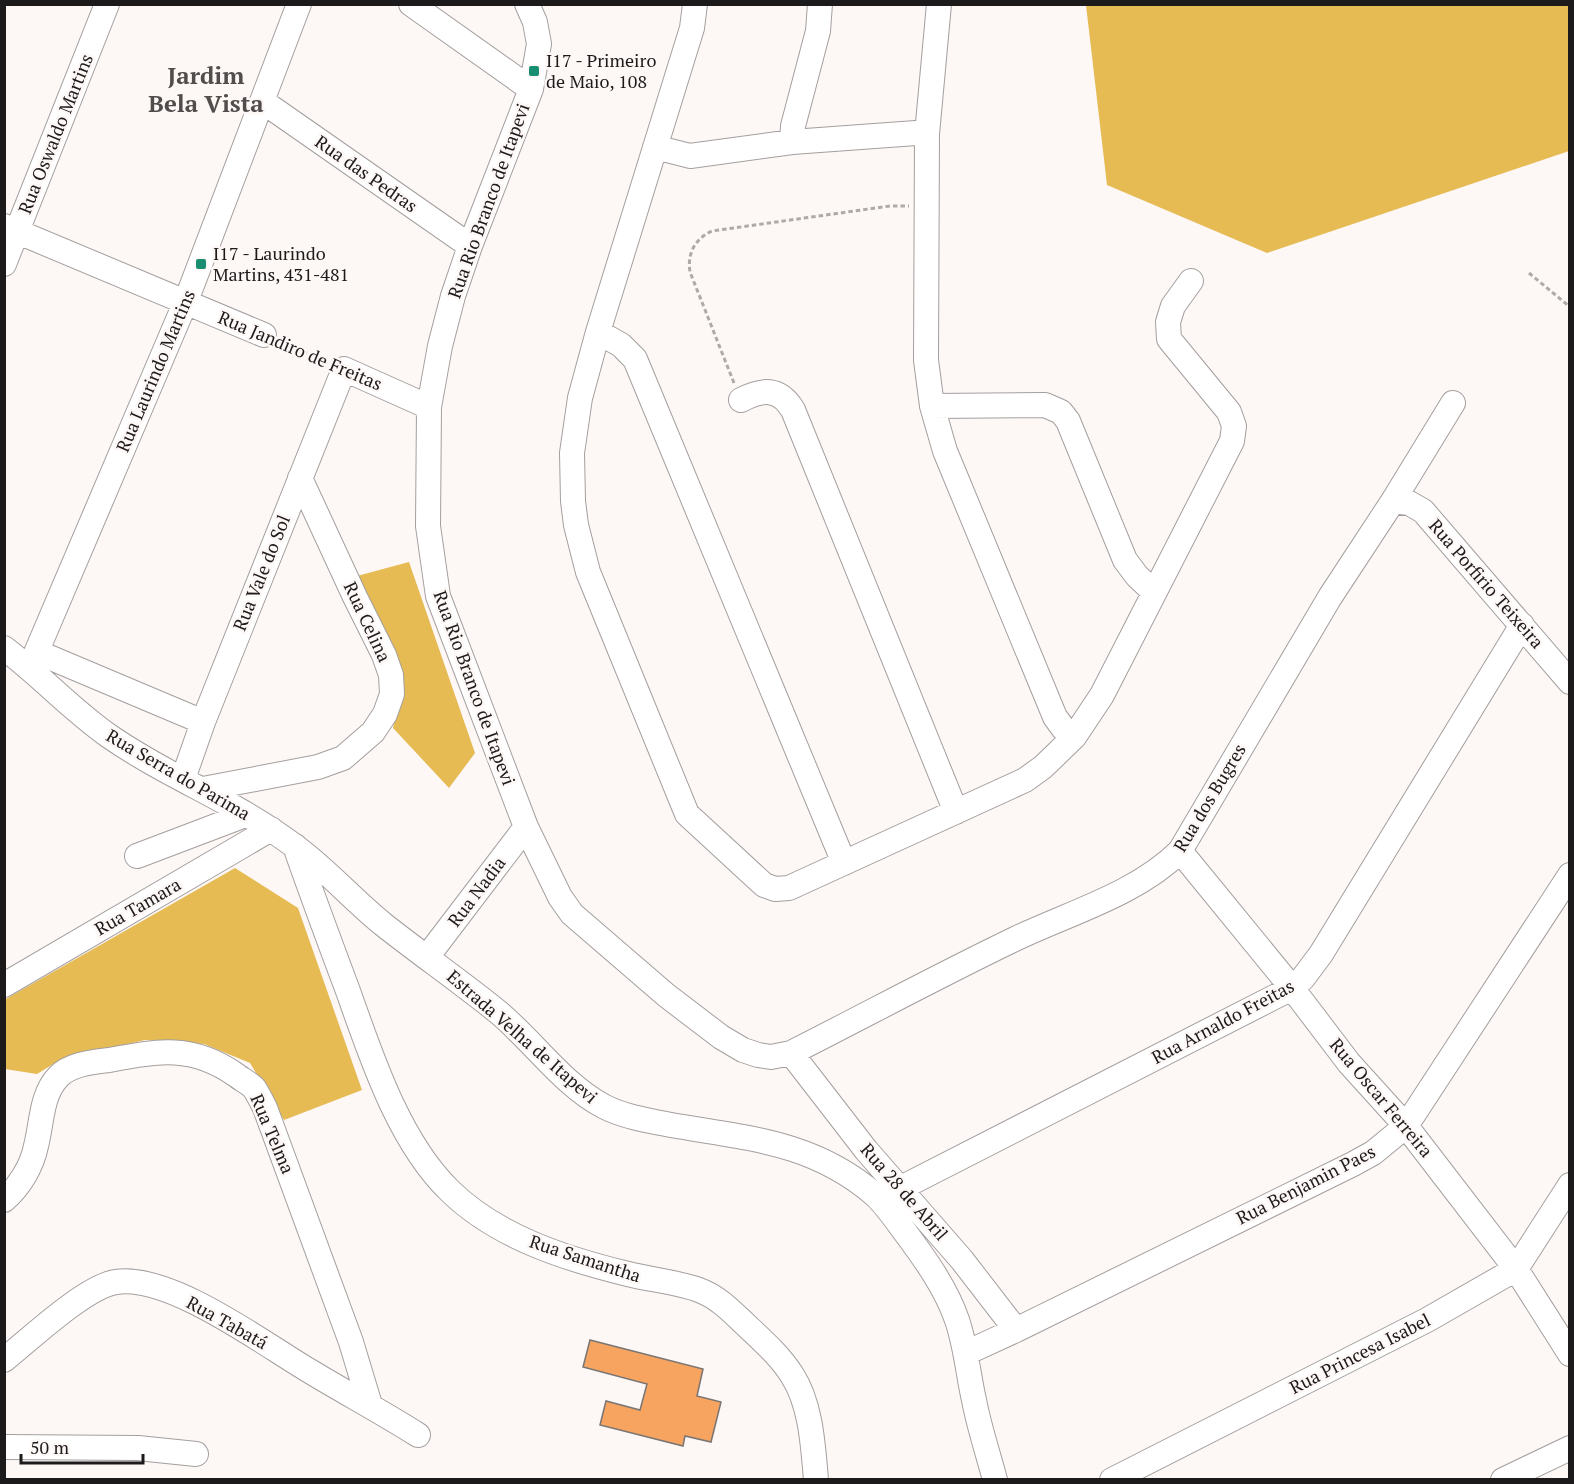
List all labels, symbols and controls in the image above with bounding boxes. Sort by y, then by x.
place label: I17 - Primeiro de Maio, 108 [546,48,656,93]
street label: Rua Oswaldo Martins [12,50,98,217]
district label: Jardim Bela Vista [148,59,264,119]
marker: I17 - Primeiro de Maio, 108 [527,64,541,78]
street label: Rua Rio Branco de Itapevi [442,100,535,301]
street label: Rua das Pedras [311,129,422,217]
place label: I17 - Laurindo Martins, 431-481 [213,241,349,286]
marker: I17 - Laurindo Martins, 431-481 [194,257,208,271]
street label: Rua Laurindo Martins [110,286,200,455]
street label: Rua Jandiro de Freitas [215,305,386,396]
street label: Rua Vale do Sol [227,511,295,634]
street label: Rua Porfirio Teixeira [1424,514,1550,653]
street label: Rua Celina [339,577,397,666]
street label: Rua Rio Branco de Itapevi [428,587,521,788]
street label: Rua Serra do Parima [102,723,255,825]
street label: Rua dos Bugres [1167,739,1251,856]
street label: Rua Nadia [442,851,510,931]
street label: Rua Tamara [90,872,185,940]
street label: Estrada Velha de Itapevi [442,964,603,1108]
street label: Rua Arnaldo Freitas [1147,973,1298,1069]
street label: Rua Oscar Ferreira [1325,1033,1439,1162]
street label: Rua Telma [245,1090,300,1177]
street label: Rua 28 de Abril [856,1138,954,1245]
street label: Rua Benjamin Paes [1232,1139,1379,1230]
street label: Rua Samantha [527,1229,644,1287]
street label: Rua Tabatá [182,1290,272,1354]
street label: Rua Princesa Isabel [1285,1307,1434,1399]
scale bar [21,1427,142,1465]
text: 50 m [30,1435,70,1459]

